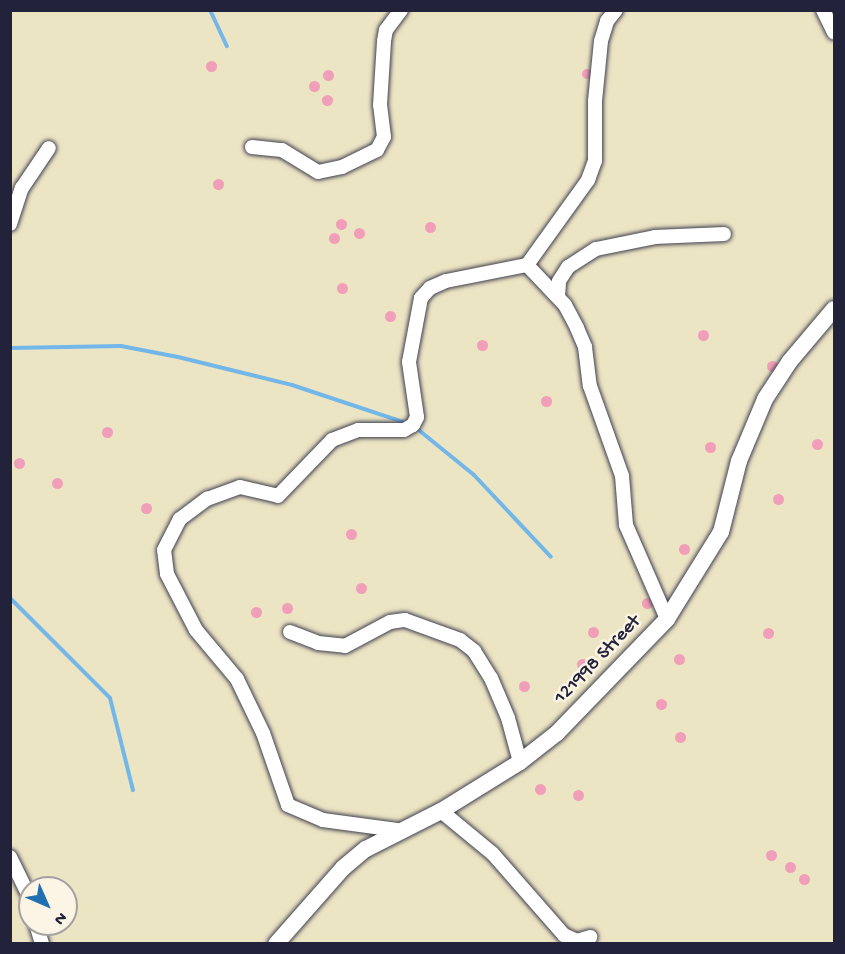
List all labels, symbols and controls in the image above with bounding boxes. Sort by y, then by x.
street label: 121998 Street [549,610,647,710]
north arrow [18,876,78,936]
text: N [49,907,70,928]

